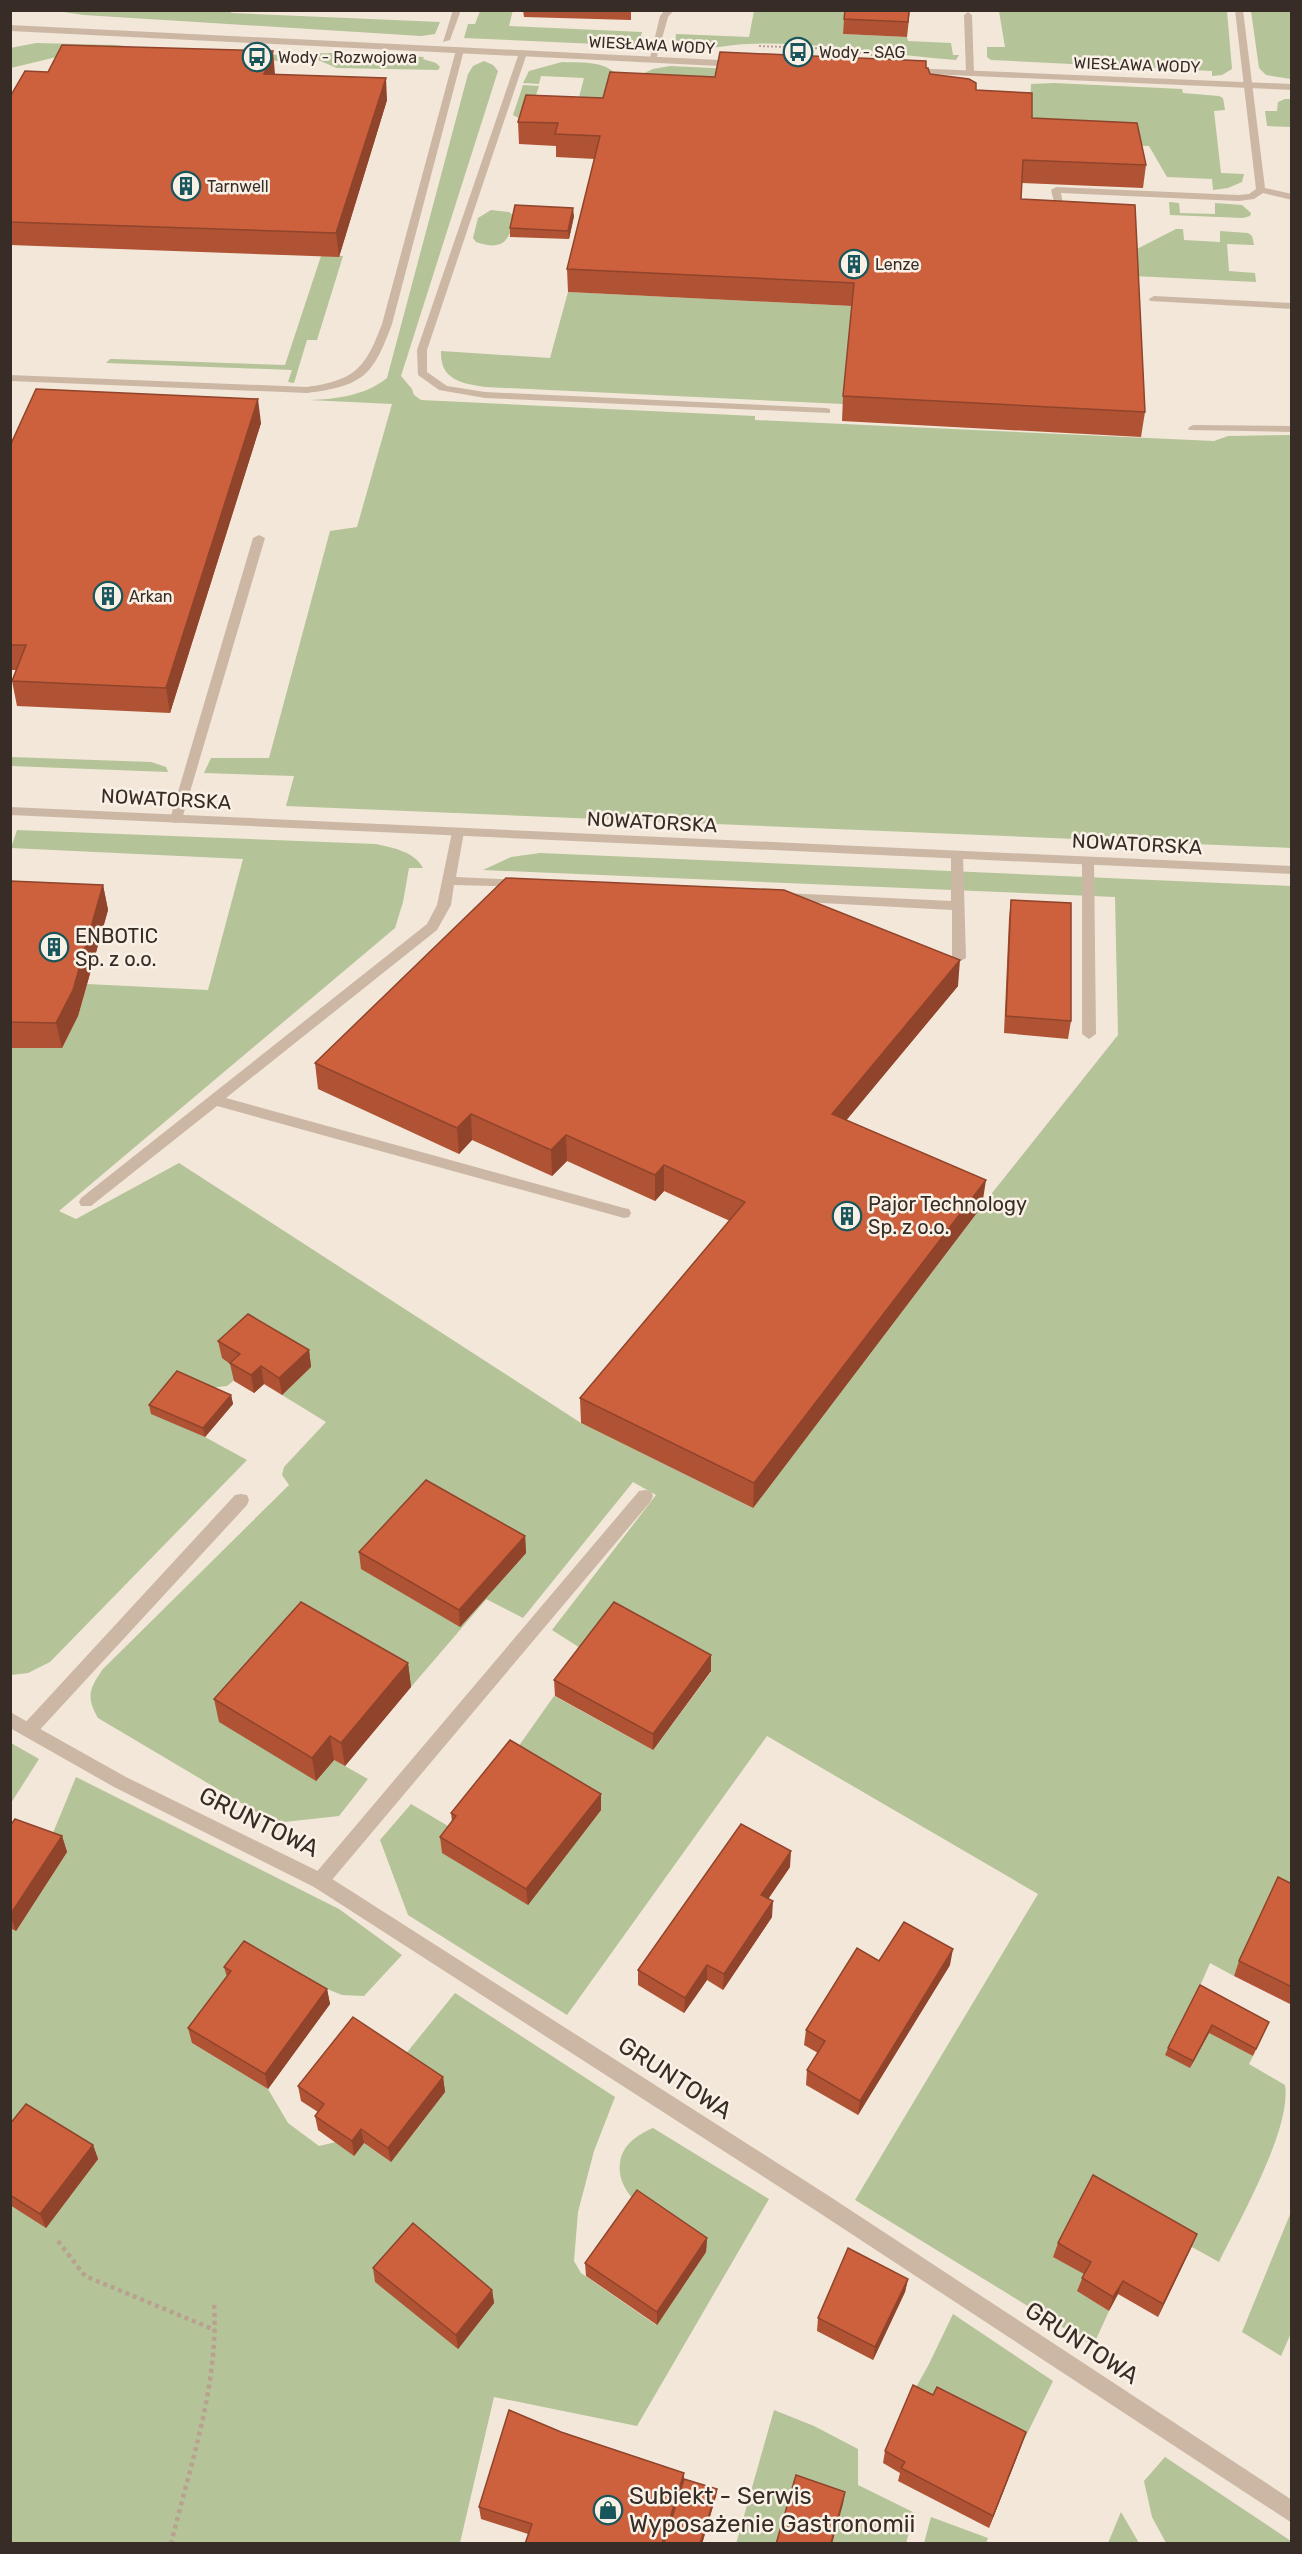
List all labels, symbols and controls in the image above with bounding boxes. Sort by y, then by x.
street label: WIESŁAWA WODY [588,32,716,58]
bus stop icon: Wody - SAG [782,36,814,68]
bus stop icon: Wody - Rozwojowa [241,41,273,73]
place label: Wody - SAG [819,43,905,62]
place label: Wody - Rozwojowa [278,48,417,67]
street label: WIESŁAWA WODY [1073,53,1201,77]
building icon: Tarnwell [170,170,202,202]
place label: Tarnwell [207,177,269,196]
building icon: Lenze [838,248,870,280]
place label: Lenze [875,255,920,274]
building icon: Arkan [92,580,124,612]
place label: Arkan [129,587,172,606]
street label: NOWATORSKA [100,784,232,814]
street label: NOWATORSKA [586,807,718,837]
street label: NOWATORSKA [1071,829,1203,859]
place label: ENBOTIC Sp. z o.o. [75,924,158,971]
building icon: ENBOTIC Sp. z o.o. [38,931,70,963]
place label: Pajor Technology Sp. z o.o. [868,1192,1027,1239]
building icon: Pajor Technology Sp. z o.o. [831,1200,863,1232]
street label: GRUNTOWA [195,1781,323,1863]
street label: GRUNTOWA [613,2031,737,2125]
street label: GRUNTOWA [1020,2296,1144,2390]
place label: Subiekt - Serwis Wyposażenie Gastronomii [629,2482,915,2538]
shop icon: Subiekt - Serwis Wyposażenie Gastronomii [592,2494,624,2526]

